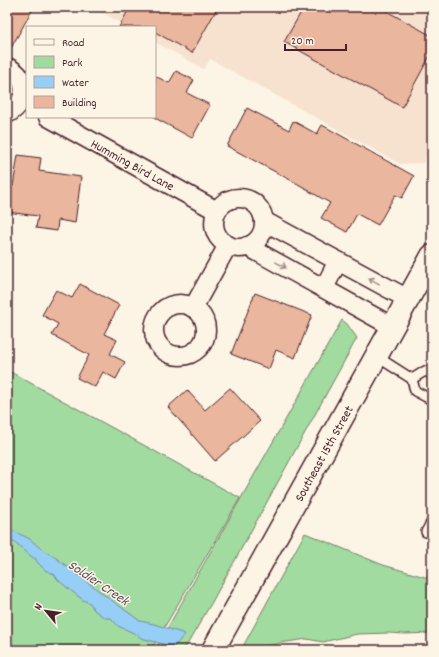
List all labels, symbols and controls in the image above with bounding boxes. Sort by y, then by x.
legend [26,26,156,118]
scale bar [285,26,346,52]
text: 20 m [291,33,314,50]
text: Road [62,35,84,52]
text: Park [62,55,83,72]
text: Water [62,75,89,92]
text: Building [62,95,97,112]
street label: Humming Bird Lane [87,135,177,197]
one-way arrow [275,262,287,269]
one-way arrow [368,276,380,284]
street label: Southeast 15th Street [291,403,360,506]
water label: Soldier Creek [63,556,133,612]
north arrow [26,591,66,631]
text: N [31,600,48,613]

